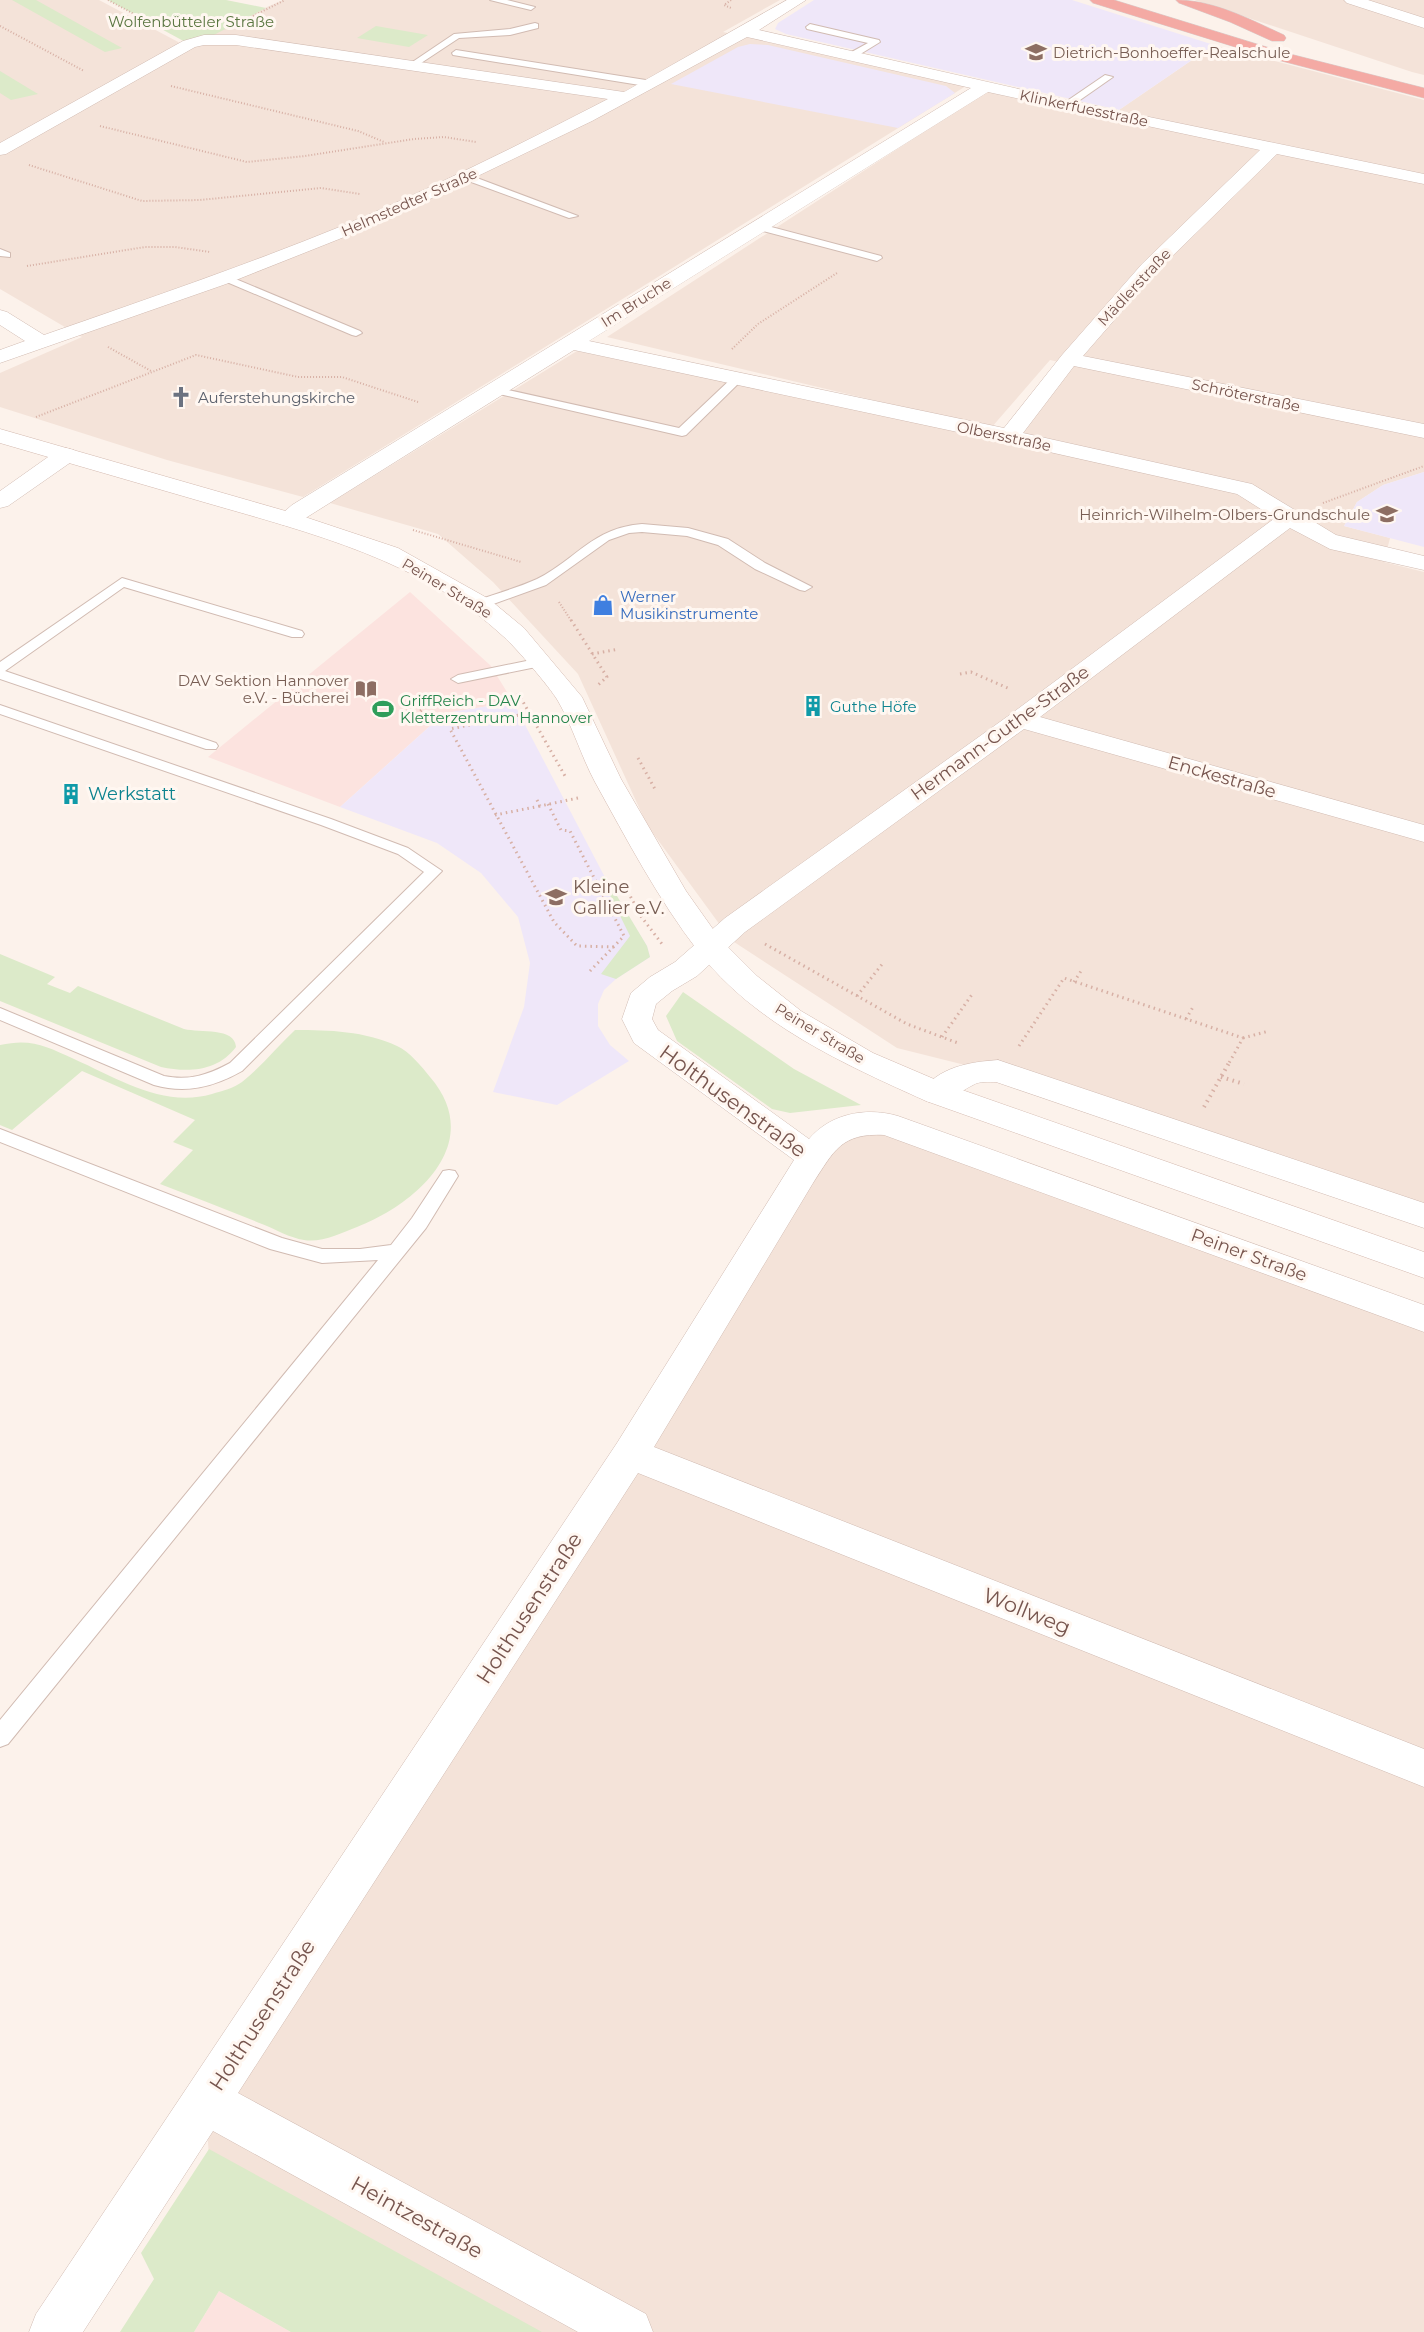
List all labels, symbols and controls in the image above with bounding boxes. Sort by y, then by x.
park label: Wolfenbütteler Straße [108,12,274,31]
school or university icon: Dietrich-Bonhoeffer-Realschule [1024,40,1048,64]
place label: Dietrich-Bonhoeffer-Realschule [1053,43,1290,62]
street label: Klinkerfuesstraße [1018,85,1150,131]
street label: Helmstedter Straße [338,163,480,241]
street label: Mädlerstraße [1093,244,1175,330]
street label: Im Bruche [597,273,675,331]
street label: Schröterstraße [1190,374,1302,416]
church icon: Auferstehungskirche [169,385,193,409]
place label: Auferstehungskirche [198,388,355,407]
street label: Olbersstraße [955,417,1053,455]
school or university icon: Heinrich-Wilhelm-Olbers-Grundschule [1375,502,1399,526]
place label: Heinrich-Wilhelm-Olbers-Grundschule [1079,505,1370,524]
street label: Peiner Straße [399,554,495,622]
place label: Werner Musikinstrumente [620,587,758,623]
shop icon: Werner Musikinstrumente [591,593,615,617]
street label: Hermann-Guthe-Straße [907,661,1094,805]
place label: DAV Sektion Hannover e.V. - Bücherei [178,671,349,707]
library icon: DAV Sektion Hannover e.V. - Bücherei [354,677,378,701]
place label: GriffReich - DAV Kletterzentrum Hannover [400,691,593,727]
building icon: Guthe Höfe [801,694,825,718]
sports icon: GriffReich - DAV Kletterzentrum Hannover [371,697,395,721]
place label: Guthe Höfe [830,697,917,716]
street label: Enckestraße [1165,751,1279,803]
building icon: Werkstatt [59,782,83,806]
place label: Werkstatt [88,783,176,805]
place label: Kleine Gallier e.V. [573,876,665,919]
school or university icon: Kleine Gallier e.V. [544,885,568,909]
street label: Peiner Straße [772,999,868,1067]
street label: Holthusenstraße [655,1039,811,1163]
street label: Peiner Straße [1188,1224,1310,1286]
street label: Holthusenstraße [471,1528,587,1688]
street label: Wollweg [980,1582,1074,1640]
street label: Holthusenstraße [204,1935,320,2095]
street label: Heintzestraße [347,2170,487,2264]

